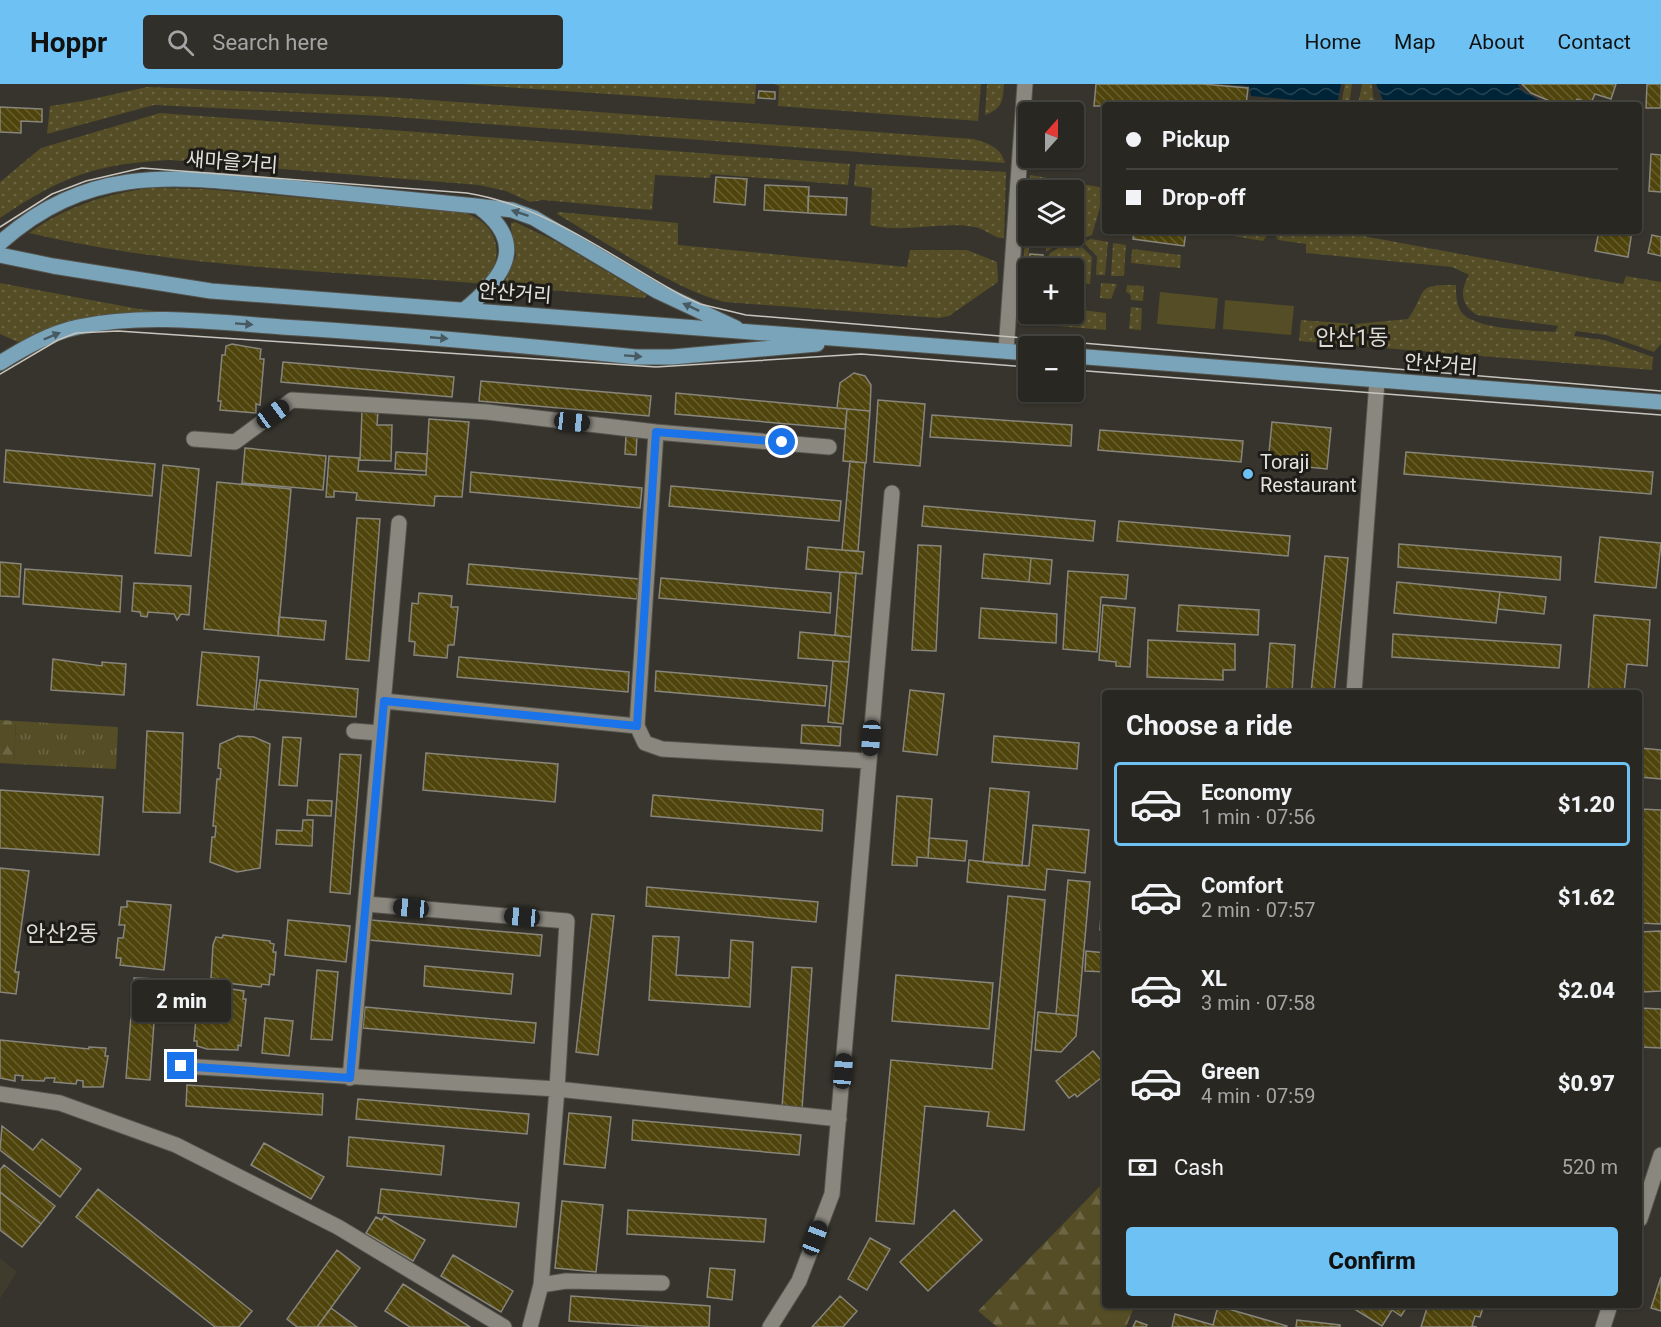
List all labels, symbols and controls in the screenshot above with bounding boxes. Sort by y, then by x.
search box [143,15,563,69]
text: Hoppr [30,26,107,59]
icon: search [164,26,197,59]
text: Search here [212,30,328,55]
text: Home [1305,30,1361,54]
text: Map [1394,30,1436,54]
text: About [1469,30,1525,54]
text: Contact [1558,30,1631,54]
north arrow [1018,102,1084,168]
map controls [1018,102,1084,402]
text: Pickup [1162,127,1230,152]
street label: 새마을거리 [185,147,279,177]
button: layers [1018,180,1084,246]
text: Drop-off [1162,185,1246,210]
one-way arrow [511,208,529,218]
button: + [1018,258,1084,324]
street label: 안산거리 [477,278,553,308]
one-way arrow [682,303,699,312]
one-way arrow [235,320,254,329]
district label: 안산1동 [1315,325,1389,350]
one-way arrow [43,331,61,341]
one-way arrow [430,333,449,343]
button: − [1018,336,1084,402]
street label: 안산거리 [1403,349,1479,379]
one-way arrow [624,351,643,361]
car [253,396,293,432]
car [553,411,591,433]
route start [768,428,795,455]
place label: Toraji Restaurant [1260,450,1357,497]
marker: Toraji Restaurant [1241,467,1255,481]
text: Choose a ride [1126,710,1292,742]
car [861,719,881,757]
icon: car [1129,777,1183,831]
text: Economy [1201,780,1292,805]
text: $1.20 [1558,792,1615,817]
text: 1 min · 07:56 [1201,805,1316,829]
icon: car [1129,870,1183,924]
text: Comfort [1201,873,1283,898]
text: $1.62 [1558,885,1615,910]
car [392,897,430,919]
text: 2 min · 07:57 [1201,898,1316,922]
car [503,906,541,928]
district label: 안산2동 [25,921,99,946]
icon: car [1129,963,1183,1017]
text: XL [1201,966,1227,991]
text: $2.04 [1558,978,1615,1003]
callout: 2 min [132,979,231,1021]
text: 2 min [156,989,207,1013]
text: 3 min · 07:58 [1201,991,1316,1015]
route end [167,1052,194,1079]
car [832,1052,854,1090]
icon: car [1129,1056,1183,1110]
text: Green [1201,1059,1260,1084]
text: $0.97 [1558,1071,1615,1096]
text: 4 min · 07:59 [1201,1084,1316,1108]
icon: cash [1126,1151,1159,1184]
text: Cash [1174,1155,1224,1180]
text: 520 m [1562,1155,1618,1179]
car [800,1218,830,1258]
button: Confirm [1126,1227,1618,1296]

